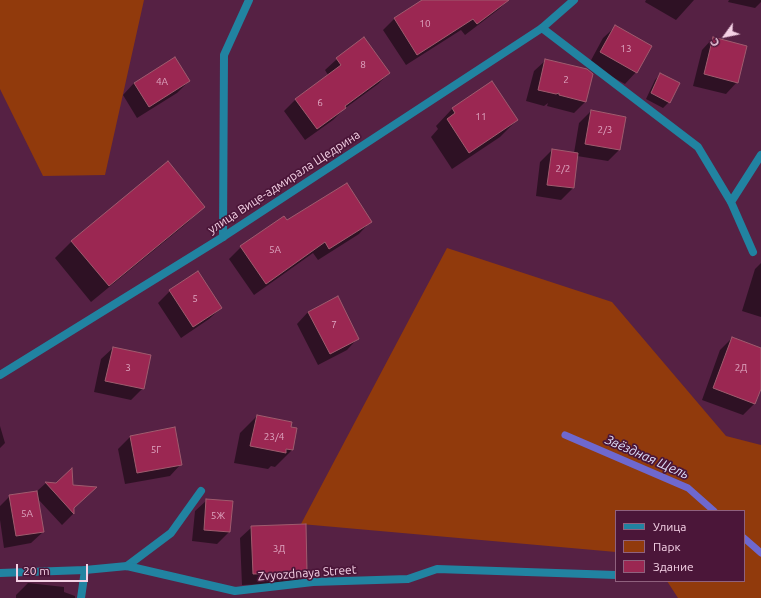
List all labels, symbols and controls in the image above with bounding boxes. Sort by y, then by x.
north arrow [705,16,745,56]
house number: 10 [419,18,431,30]
text: С [708,36,722,49]
house number: 13 [620,43,632,55]
house number: 8 [360,59,366,71]
house number: 2 [563,74,569,86]
house number: 4А [156,76,168,88]
house number: 6 [317,97,323,109]
house number: 11 [475,111,487,123]
house number: 2/3 [598,124,612,136]
street label: улица Вице-адмирала Щедрина [205,127,363,237]
house number: 2/2 [556,163,570,175]
house number: 5А [269,244,281,256]
house number: 5 [192,293,198,305]
house number: 7 [331,319,337,331]
house number: 3 [125,362,131,374]
house number: 2Д [735,362,747,374]
house number: 23/4 [264,431,284,443]
water label: Звёздная Щель [603,432,691,482]
house number: 5Г [151,444,161,456]
house number: 5А [21,508,33,520]
house number: 5Ж [211,510,225,522]
legend [615,510,745,582]
text: Улица [653,520,686,533]
text: Парк [653,540,681,553]
house number: 3Д [273,543,285,555]
scale bar [18,556,90,582]
text: Здание [653,560,694,573]
street label: Zvyozdnaya Street [257,562,357,584]
text: 20 m [23,564,50,577]

